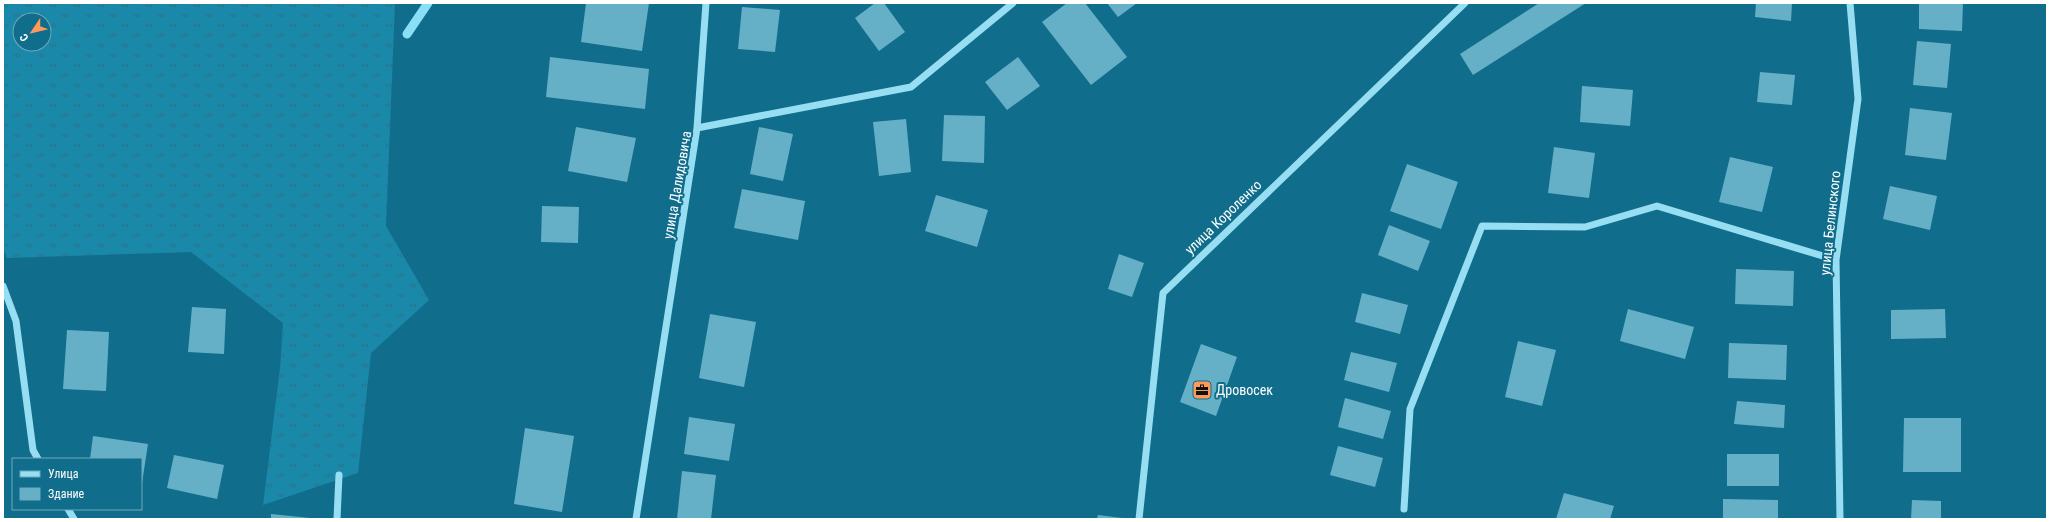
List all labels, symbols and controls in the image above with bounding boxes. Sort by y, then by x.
north arrow [12,12,52,52]
text: С [17,31,31,44]
street label: улица Далидовича [660,130,694,240]
street label: улица Белинского [1817,170,1843,276]
street label: улица Короленко [1181,176,1265,258]
office icon: Дровосек [1191,379,1213,401]
place label: Дровосек [1216,382,1273,398]
legend [12,458,142,510]
text: Улица [48,467,79,481]
text: Здание [48,487,85,501]

